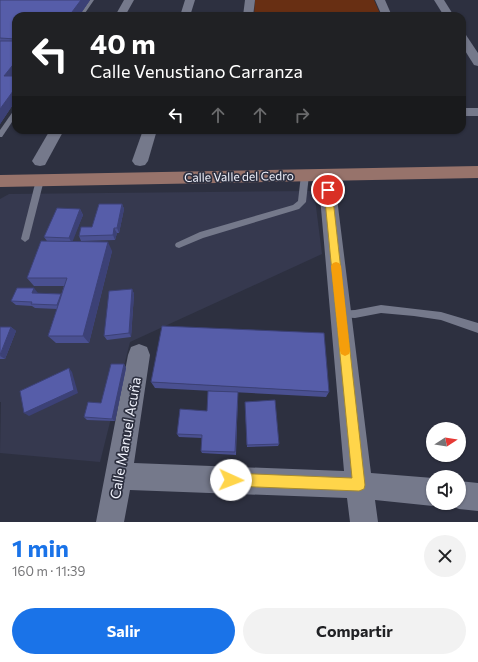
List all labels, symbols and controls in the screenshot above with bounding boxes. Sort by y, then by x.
text: 40 m [90,26,156,60]
icon: left [24,28,76,80]
text: Calle Venustiano Carranza [90,60,303,82]
icon: left [165,104,187,126]
icon: ahead [207,104,229,126]
icon: ahead [249,104,271,126]
icon: right [291,104,313,126]
street label: Calle Valle del Cedro [184,168,294,184]
pin [311,173,345,207]
icon: arrive [317,179,339,201]
street label: Calle Manuel Acuña [106,376,144,500]
north arrow [426,422,466,462]
map controls [426,422,466,510]
position arrow [210,459,252,501]
button: sound [426,470,466,510]
text: 1 min [12,533,69,562]
button: close [424,535,466,577]
text: 160 m · 11:39 [12,563,85,579]
button: Salir [12,608,235,654]
button: Compartir [243,608,466,654]

